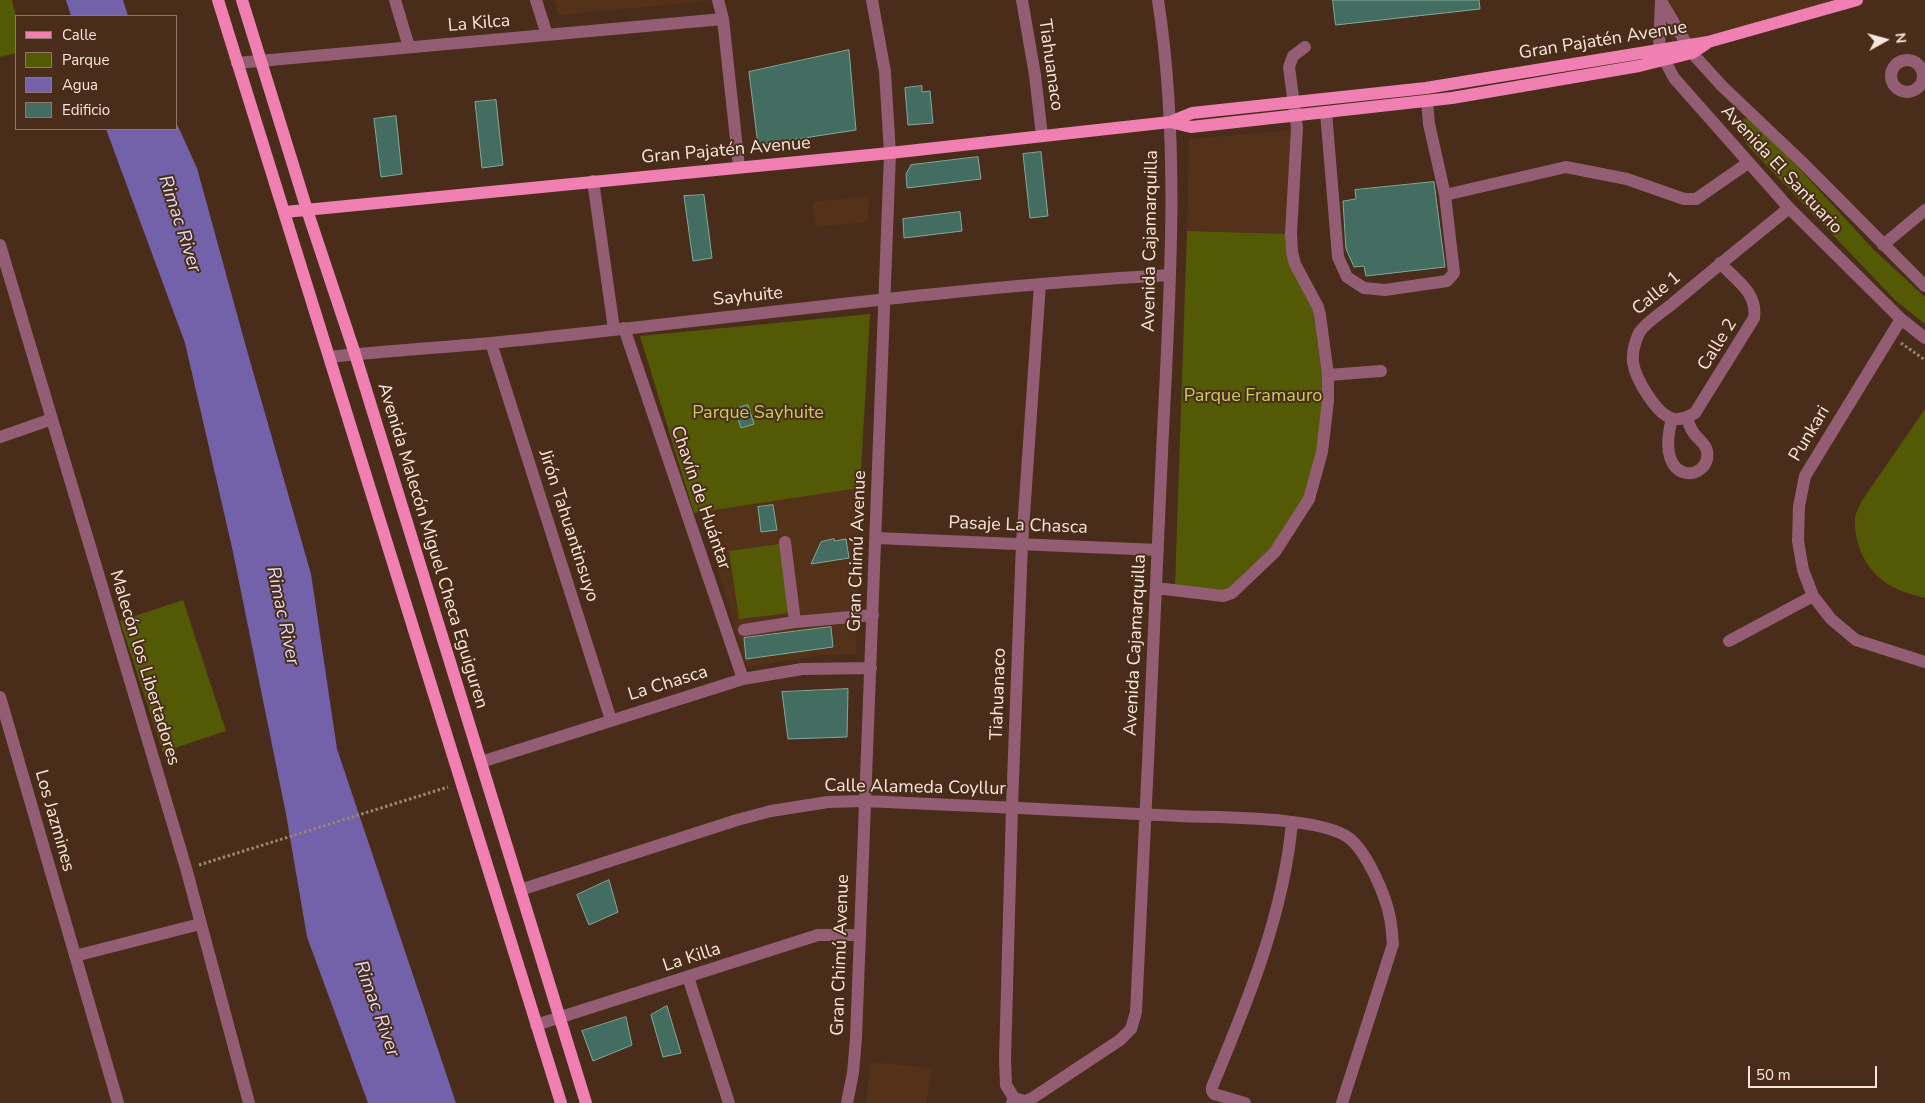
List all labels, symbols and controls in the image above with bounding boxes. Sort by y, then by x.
street label: La Kilca [447,11,511,37]
legend [15,15,178,130]
north arrow [1860,15,1910,65]
street label: Gran Pajatén Avenue [1517,17,1689,65]
street label: Tiahuanaco [1033,18,1067,112]
text: Calle [62,25,97,45]
text: N [1890,32,1910,44]
text: Parque [62,50,110,70]
text: Agua [62,75,98,95]
text: Edificio [62,100,110,120]
street label: Avenida El Santuario [1716,101,1846,239]
street label: Gran Pajatén Avenue [640,133,812,169]
street label: Avenida Cajamarquilla [1139,150,1163,332]
water label: Rimac River [153,173,205,275]
street label: Calle 1 [1628,267,1686,321]
street label: Sayhuite [712,283,784,311]
street label: Calle 2 [1694,315,1742,375]
street label: Avenida Malecón Miguel Checa Eguiguren [372,381,492,711]
park label: Parque Framauro [1184,386,1322,408]
street label: Punkari [1785,402,1835,466]
park label: Parque Sayhuite [692,403,824,425]
street label: Chavín de Huántar [665,423,735,573]
street label: Jirón Tahuantinsuyo [533,447,603,605]
street label: Gran Chimú Avenue [844,470,872,632]
street label: Pasaje La Chasca [948,513,1088,539]
street label: Avenida Cajamarquilla [1120,554,1152,736]
water label: Rimac River [260,564,304,668]
street label: Malecón los Libertadores [104,568,184,768]
street label: Tiahuanaco [987,647,1011,741]
street label: La Chasca [626,662,710,706]
street label: Los Jazmines [29,768,79,874]
street label: Calle Alameda Coyllur [824,776,1006,800]
street label: Gran Chimú Avenue [827,874,855,1036]
street label: La Killa [660,939,724,977]
water label: Rimac River [348,958,404,1060]
scale bar [1750,1056,1879,1088]
text: 50 m [1756,1065,1791,1085]

